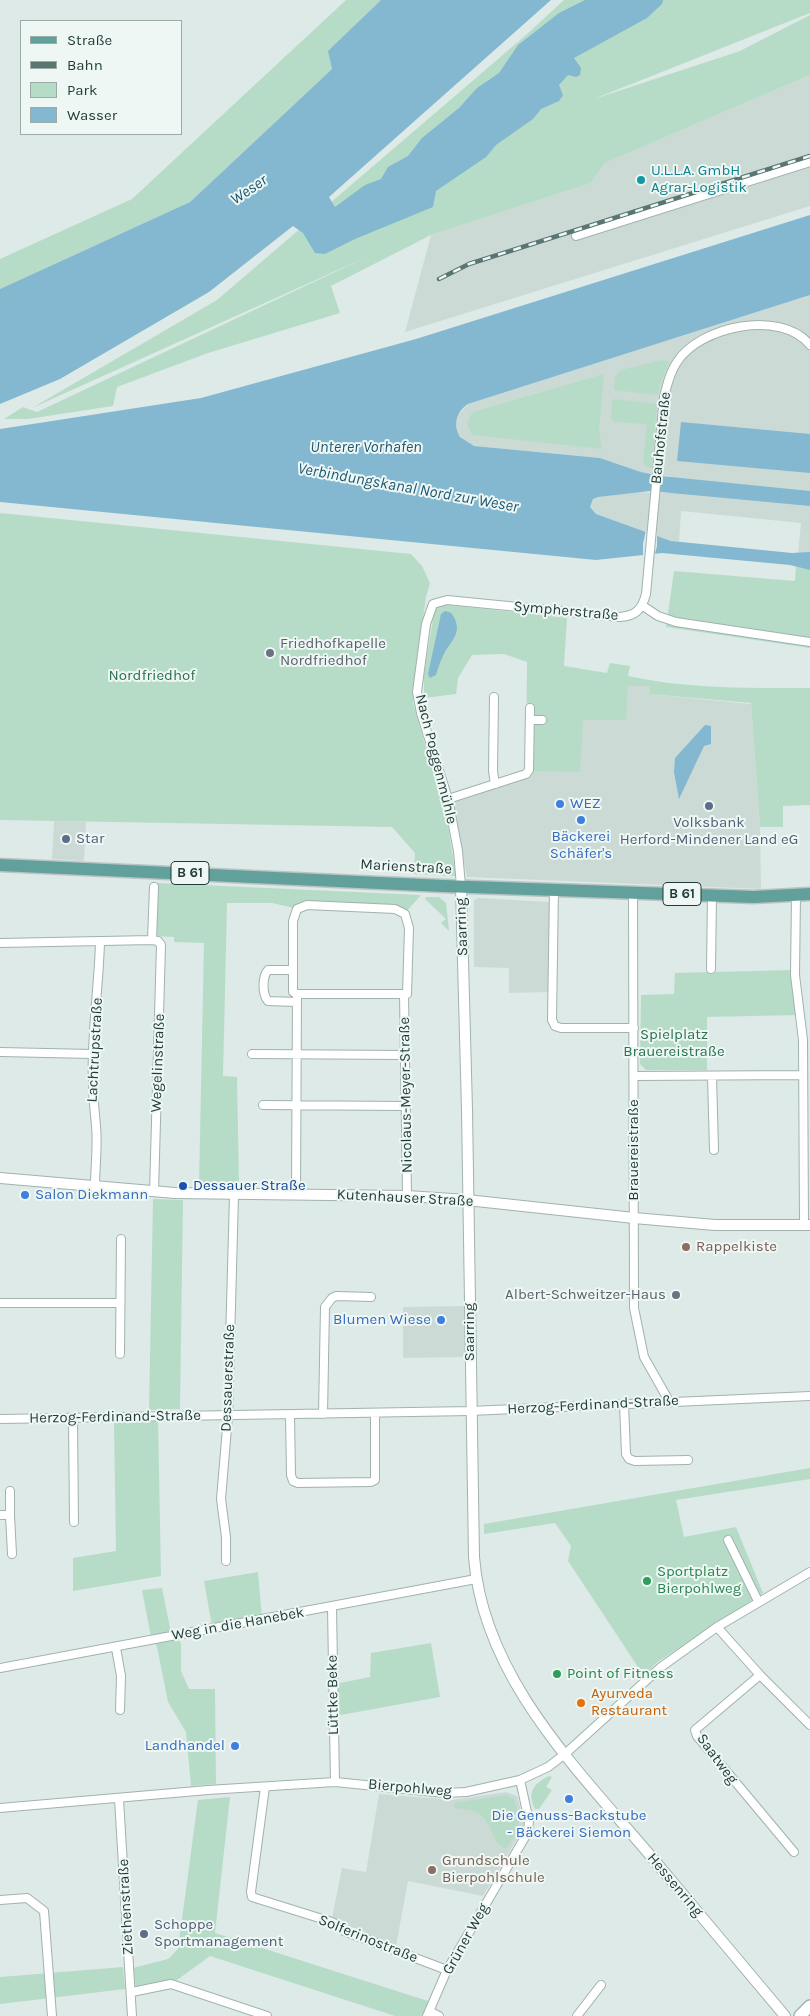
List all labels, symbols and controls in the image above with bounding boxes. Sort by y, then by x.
legend [20,20,182,135]
text: Straße [67,31,112,49]
text: Bahn [67,56,103,74]
text: Park [67,81,97,99]
text: Wasser [67,106,117,124]
place label: U.L.L.A. GmbH Agrar-Logistik [651,162,747,197]
water label: Weser [227,171,271,209]
marker: U.L.L.A. GmbH Agrar-Logistik [635,174,647,186]
street label: Bauhofstraße [647,391,675,485]
water label: Unterer Vorhafen [310,437,422,457]
water label: Verbindungskanal Nord zur Weser [296,459,520,517]
street label: Sympherstraße [513,597,619,625]
place label: Friedhofkapelle Nordfriedhof [280,635,386,670]
marker: Friedhofkapelle Nordfriedhof [264,647,276,659]
park label: Nordfriedhof [109,667,195,685]
street label: Nach Poggenmühle [411,692,461,826]
place label: WEZ [570,795,601,813]
marker: WEZ [554,798,566,810]
marker: Volksbank Herford-Mindener Land eG [703,800,715,812]
marker: Bäckerei Schäfer's [575,814,587,826]
place label: Volksbank Herford-Mindener Land eG [620,814,798,849]
place label: Bäckerei Schäfer's [550,828,612,863]
place label: Star [76,830,104,848]
marker: Star [60,833,72,845]
street label: Marienstraße [360,856,452,878]
road number: B 61 [171,861,209,884]
road number: B 61 [663,882,701,906]
street label: Saarring [452,897,472,957]
street label: Lachtrupstraße [83,997,107,1103]
street label: Wegelinstraße [147,1013,169,1113]
street label: Nicolaus-Meyer-Straße [396,1017,416,1173]
park label: Spielplatz Brauereistraße [623,1026,725,1061]
street label: Brauereistraße [625,1099,643,1201]
place label: Dessauer Straße [193,1177,306,1195]
marker: Dessauer Straße [177,1180,189,1192]
street label: Kutenhauser Straße [336,1185,474,1211]
place label: Salon Diekmann [35,1186,148,1204]
marker: Salon Diekmann [19,1189,31,1201]
place label: Rappelkiste [696,1238,777,1256]
marker: Rappelkiste [680,1241,692,1253]
place label: Albert-Schweitzer-Haus [505,1286,666,1304]
marker: Albert-Schweitzer-Haus [670,1289,682,1301]
street label: Saarring [461,1303,479,1361]
place label: Blumen Wiese [333,1311,431,1329]
marker: Blumen Wiese [435,1314,447,1326]
street label: Dessauerstraße [217,1324,239,1432]
street label: Herzog-Ferdinand-Straße [507,1392,679,1418]
street label: Herzog-Ferdinand-Straße [29,1407,201,1427]
place label: Sportplatz Bierpohlweg [657,1563,741,1598]
marker: Sportplatz Bierpohlweg [641,1575,653,1587]
street label: Weg in die Hanebek [170,1603,306,1645]
street label: Lüttke Beke [323,1655,343,1735]
place label: Point of Fitness [567,1665,674,1683]
marker: Point of Fitness [551,1668,563,1680]
place label: Ayurveda Restaurant [591,1685,667,1720]
marker: Ayurveda Restaurant [575,1697,587,1709]
street label: Saatweg [693,1730,741,1788]
place label: Landhandel [145,1737,225,1755]
marker: Landhandel [229,1740,241,1752]
street label: Bierpohlweg [367,1775,453,1801]
marker: Die Genuss-Backstube - Bäckerei Siemon [563,1793,575,1805]
place label: Die Genuss-Backstube - Bäckerei Siemon [491,1807,647,1842]
street label: Hessenring [643,1849,707,1921]
place label: Grundschule Bierpohlschule [442,1852,545,1887]
street label: Ziethenstraße [114,1858,138,1956]
marker: Grundschule Bierpohlschule [426,1864,438,1876]
street label: Grüner Weg [439,1900,493,1978]
street label: Solferinostraße [316,1911,420,1967]
place label: Schoppe Sportmanagement [154,1916,283,1951]
marker: Schoppe Sportmanagement [138,1928,150,1940]

